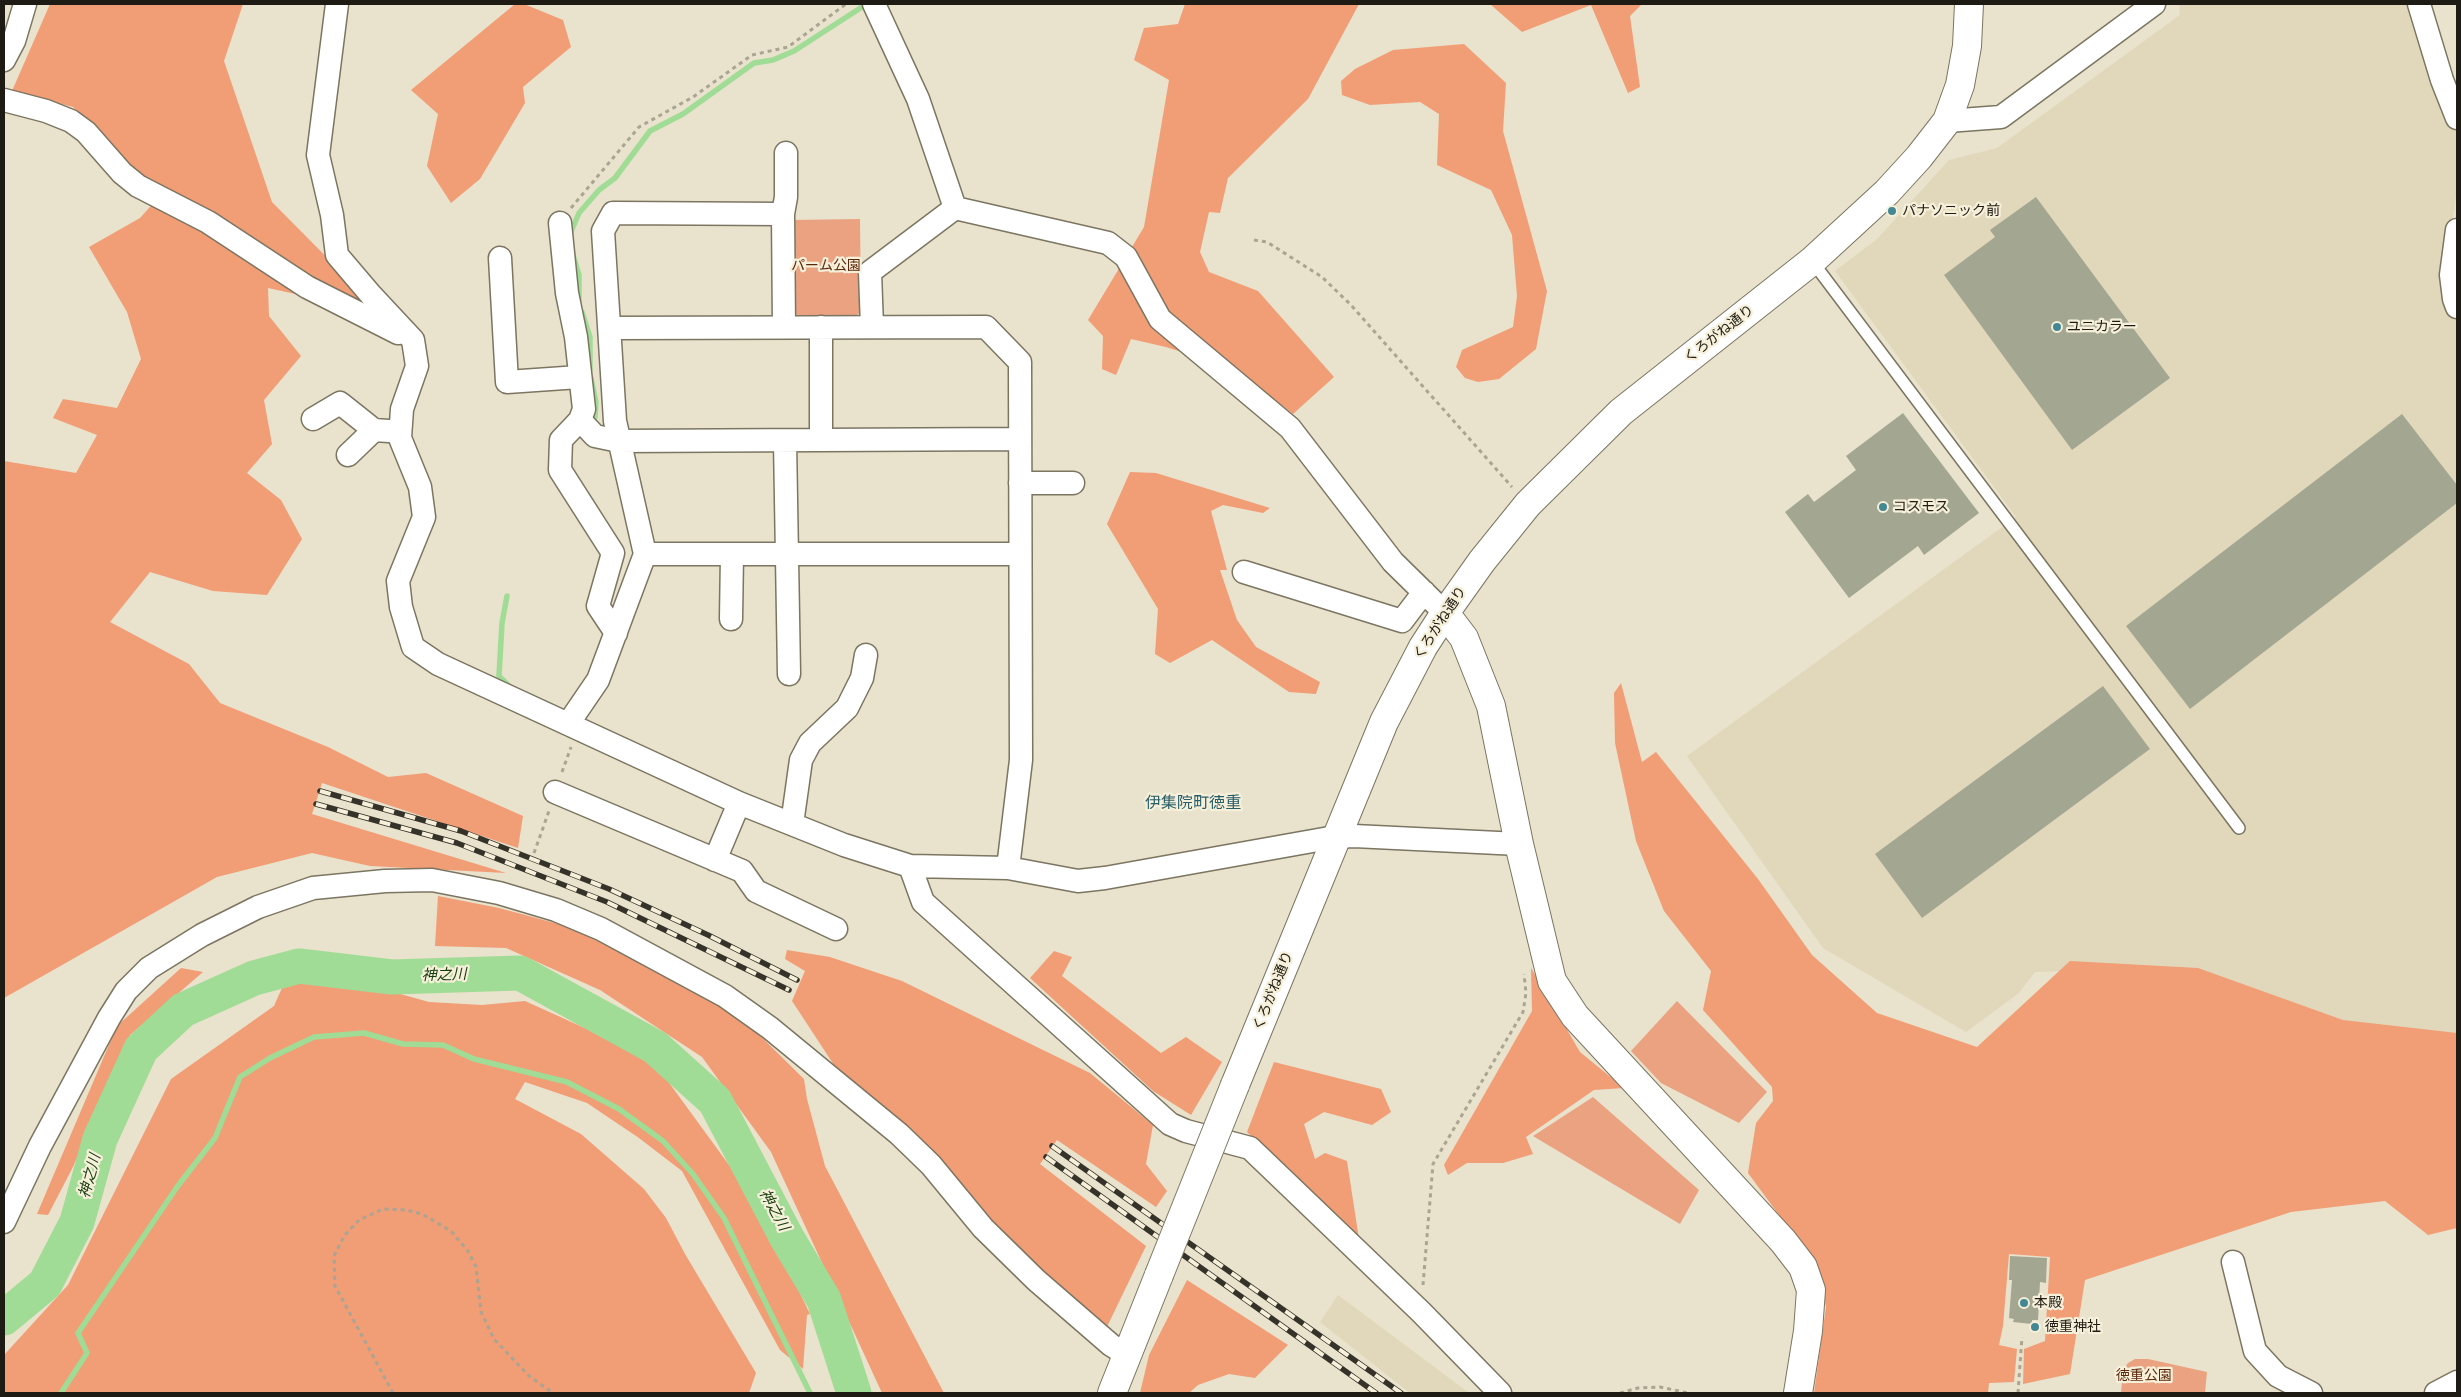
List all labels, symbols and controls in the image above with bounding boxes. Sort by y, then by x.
place label: パナソニック前 [1902,203,2000,219]
marker: パナソニック前 [1886,205,1898,217]
park label: パーム公園 [791,258,861,274]
street label: くろがね通り [1681,302,1757,366]
place label: ユニカラー [2067,319,2137,335]
marker: ユニカラー [2051,321,2063,333]
place label: コスモス [1893,499,1949,515]
marker: コスモス [1877,501,1889,513]
street label: くろがね通り [1410,583,1470,663]
district label: 伊集院町徳重 [1145,793,1241,813]
street label: くろがね通り [1249,949,1297,1033]
water label: 神之川 [421,965,467,985]
water label: 神之川 [75,1152,105,1200]
water label: 神之川 [755,1186,793,1234]
place label: 本殿 [2034,1295,2062,1311]
marker: 本殿 [2018,1297,2030,1309]
place label: 徳重神社 [2045,1319,2101,1335]
marker: 徳重神社 [2029,1321,2041,1333]
park label: 徳重公園 [2116,1368,2172,1384]

